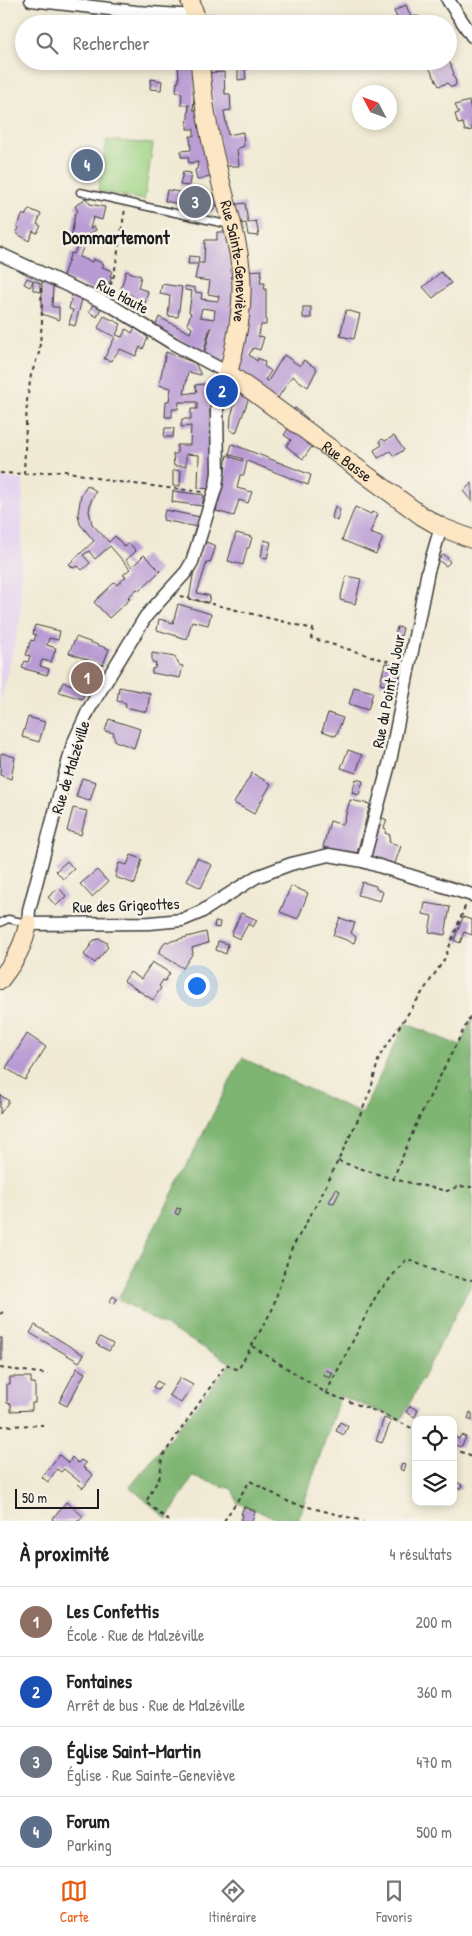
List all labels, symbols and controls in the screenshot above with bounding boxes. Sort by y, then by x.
search box [15,15,457,70]
icon: search [33,29,61,57]
text: Rechercher [73,30,150,56]
north arrow [352,85,397,130]
pin: 4 [71,146,103,184]
pin: 3 [179,183,211,221]
street label: Rue Sainte-Geneviève [215,198,253,324]
district label: Dommartemont [62,224,171,250]
street label: Rue Haute [93,273,153,319]
pin: 2 [206,372,238,410]
street label: Rue Basse [318,435,377,487]
street label: Rue du Point du Jour [366,632,410,750]
pin: 1 [71,659,103,697]
street label: Rue de Malzéville [45,717,95,816]
street label: Rue des Grigeottes [72,892,180,918]
your location [184,973,210,999]
map controls [412,1416,457,1506]
button: locate [412,1416,457,1461]
button: layers [412,1461,457,1506]
scale bar [15,1486,99,1509]
text: 50 m [22,1488,47,1507]
text: À proximité [20,1539,109,1568]
text: 4 résultats [390,1543,452,1565]
text: Les Confettis [67,1598,159,1624]
text: 1 [33,1611,39,1633]
text: 200 m [416,1611,452,1633]
text: École · Rue de Malzéville [67,1624,204,1646]
text: Fontaines [67,1668,132,1694]
text: 2 [32,1681,40,1703]
text: 360 m [417,1681,452,1703]
text: Arrêt de bus · Rue de Malzéville [67,1694,245,1716]
text: Église Saint-Martin [67,1738,201,1764]
text: 3 [32,1751,40,1773]
text: 470 m [416,1751,452,1773]
text: Église · Rue Sainte-Geneviève [67,1764,235,1786]
text: Forum [67,1808,110,1834]
text: 4 [33,1821,39,1843]
text: 500 m [416,1821,452,1843]
text: Parking [67,1834,112,1856]
tab: Carte [60,1877,89,1926]
tab: Itinéraire [208,1877,257,1926]
tab: Favoris [376,1877,412,1926]

